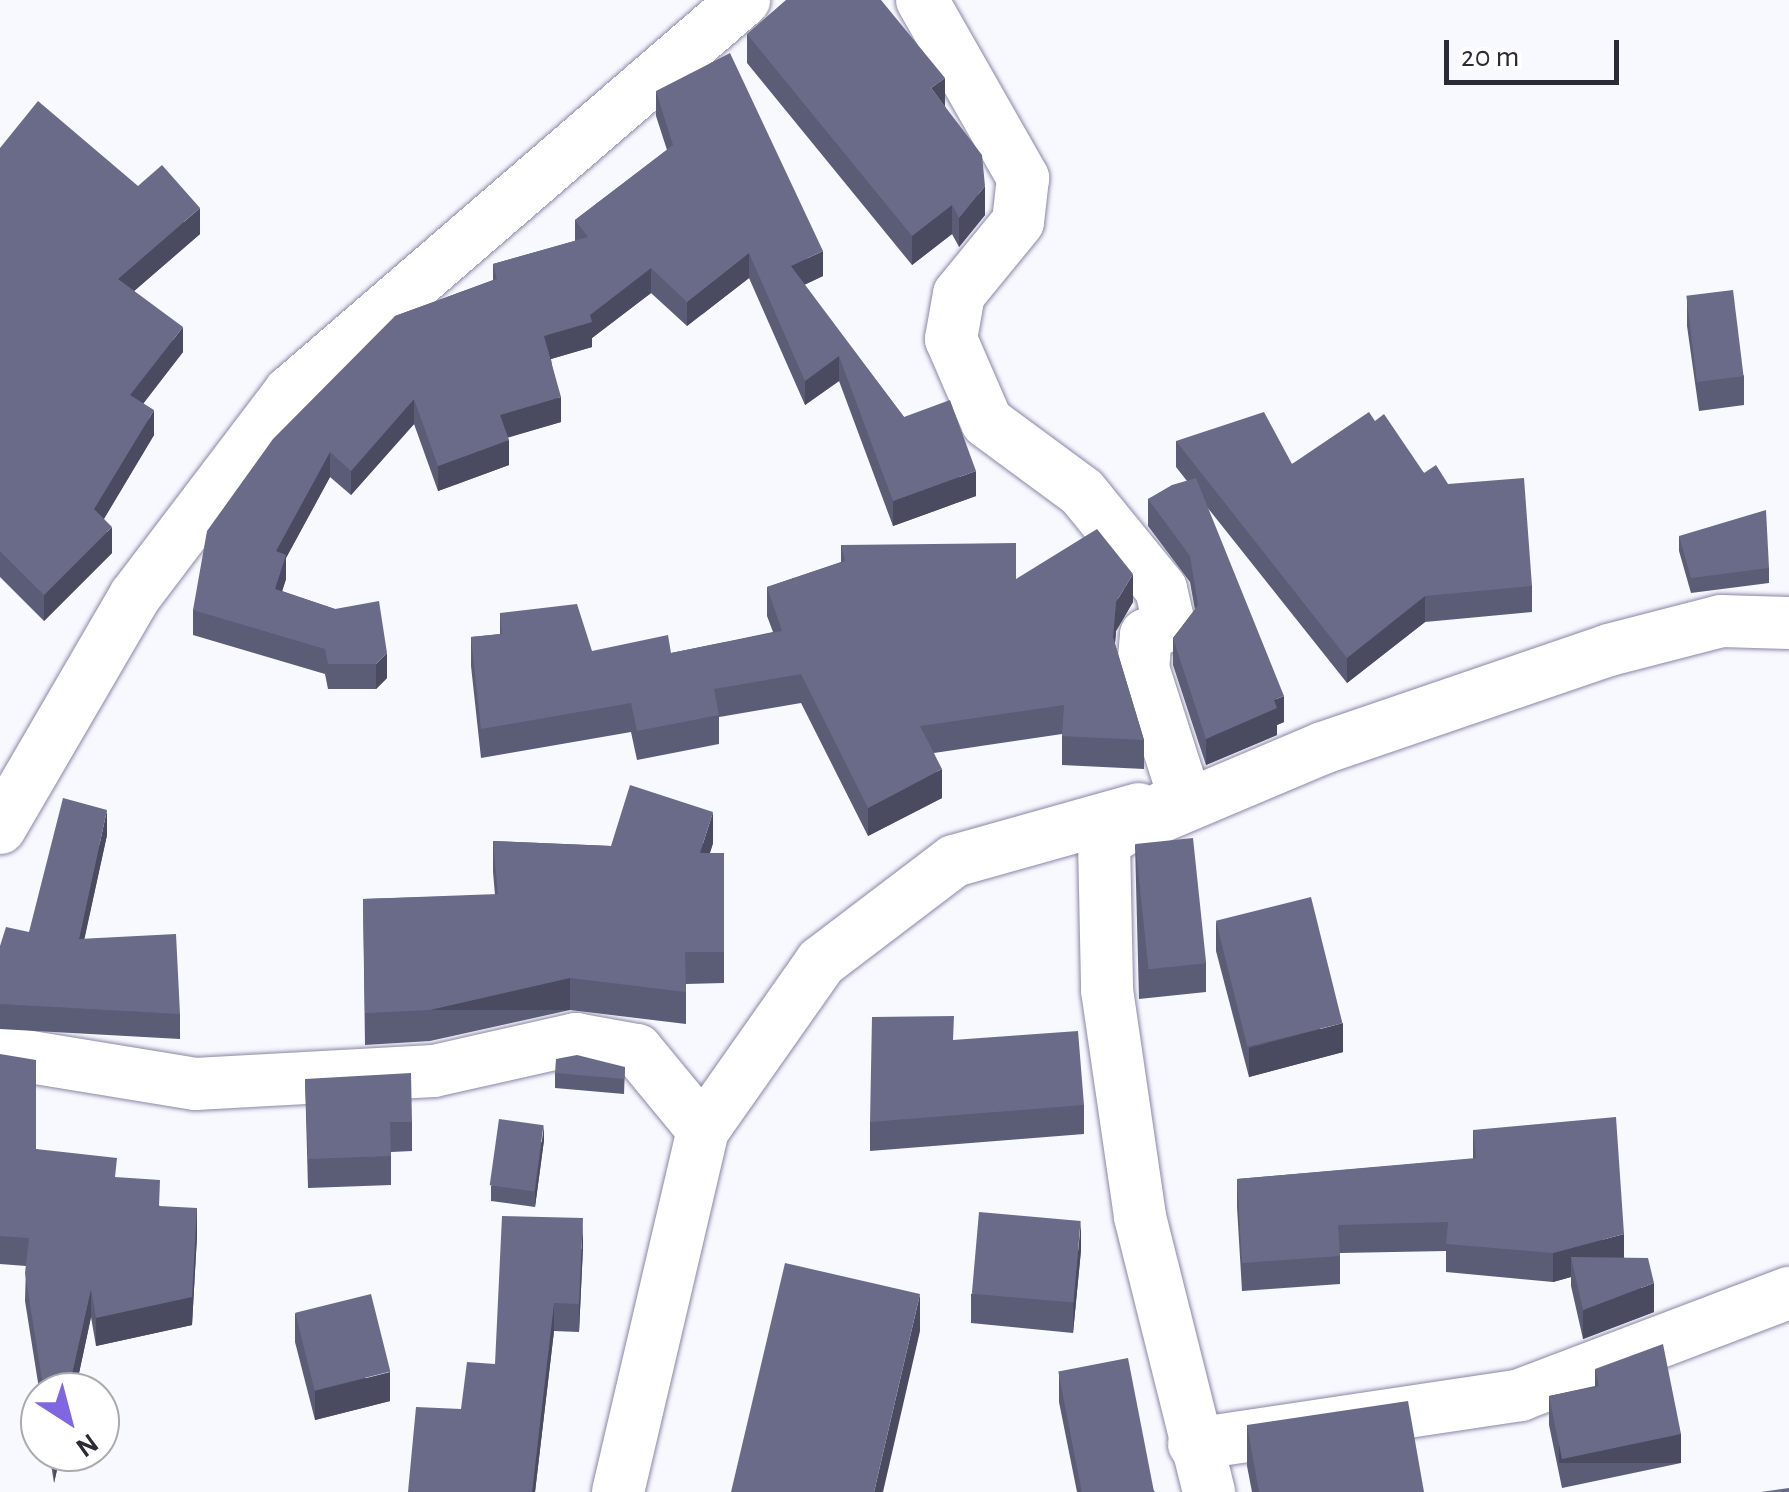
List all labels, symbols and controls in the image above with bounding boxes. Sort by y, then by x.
scale bar [1449,20,1624,82]
text: 20 m [1461,42,1519,72]
north arrow [20,1372,120,1472]
text: N [70,1428,103,1462]

